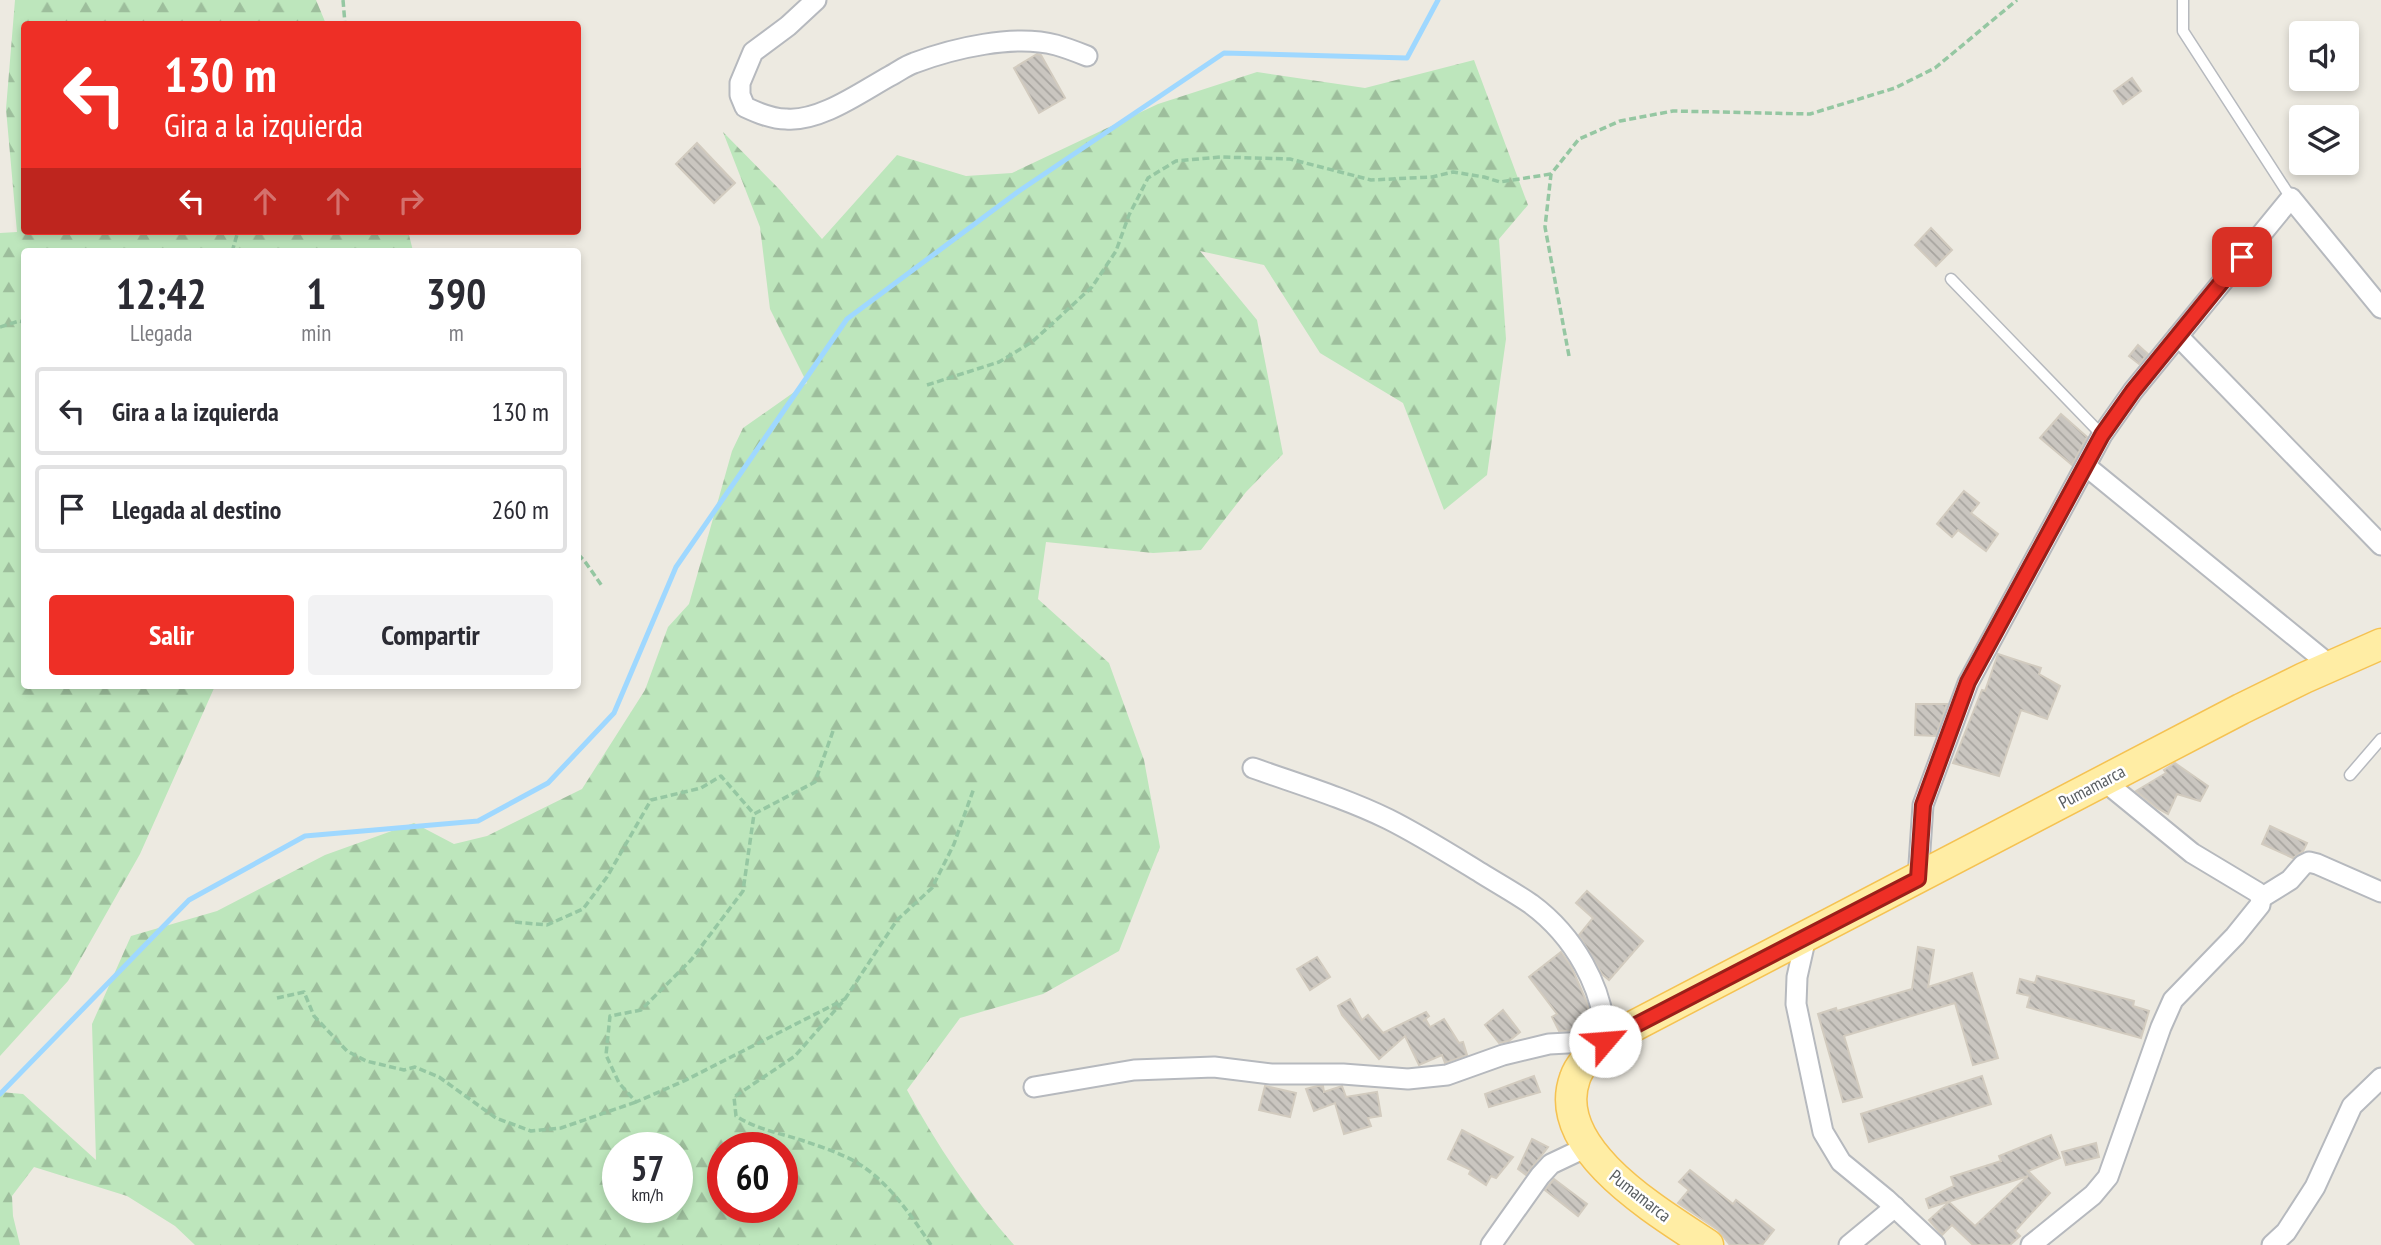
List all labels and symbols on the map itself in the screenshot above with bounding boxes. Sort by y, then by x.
pin [2212,227,2272,287]
street label: Pumamarca [2055,760,2129,814]
position arrow [1568,1004,1642,1078]
speed limit sign: 60 [707,1132,798,1223]
street label: Pumamarca [1605,1164,1676,1227]

